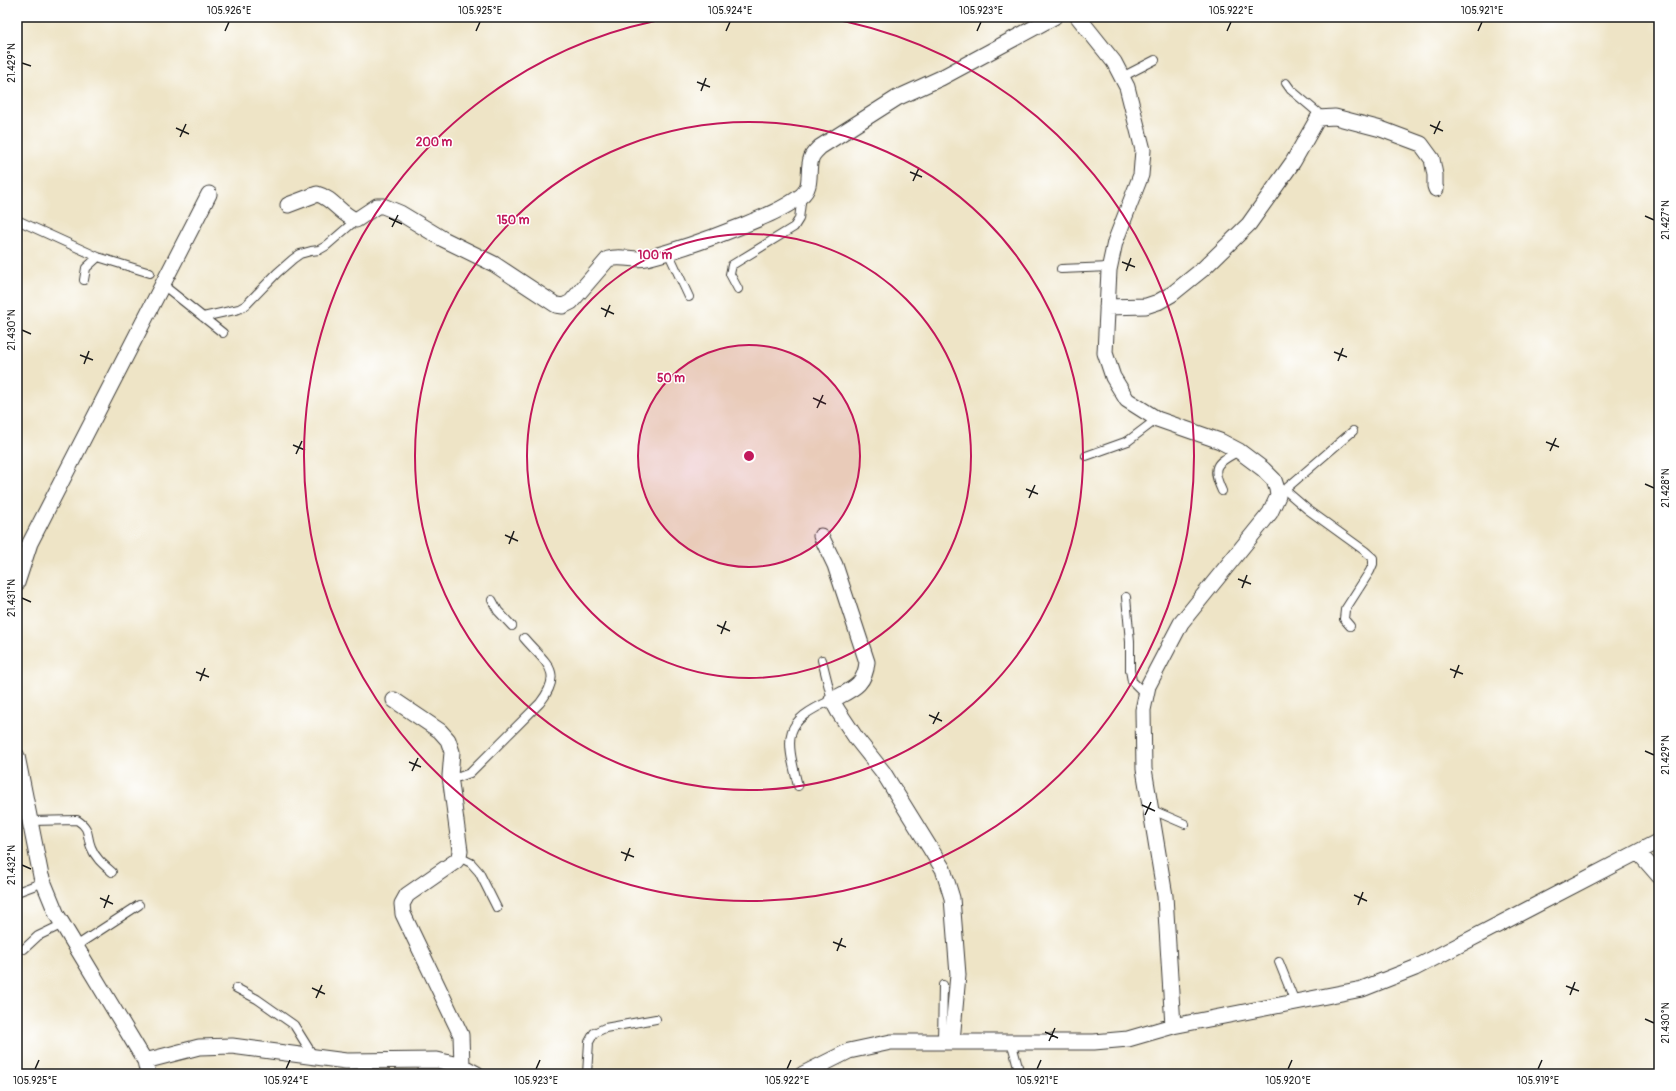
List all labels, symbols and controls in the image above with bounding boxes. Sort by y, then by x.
text: 105.926°E [207,5,251,17]
text: 105.925°E [458,5,502,17]
text: 105.924°E [708,5,752,17]
text: 105.923°E [959,5,1003,17]
text: 105.922°E [1209,5,1253,17]
text: 105.921°E [1461,5,1503,17]
text: 21.429°N [6,43,18,83]
text: 200 m [416,135,453,150]
text: 21.427°N [1660,200,1672,240]
text: 150 m [497,213,530,228]
text: 100 m [638,248,673,263]
text: 21.430°N [6,309,18,351]
text: 50 m [657,371,685,386]
centre of rings [742,449,756,463]
text: 21.428°N [1660,468,1672,508]
text: 21.431°N [6,579,18,617]
text: 21.429°N [1660,735,1672,775]
text: 21.432°N [6,845,18,885]
text: 21.430°N [1660,1002,1672,1044]
text: 105.925°E [13,1075,57,1087]
text: 105.924°E [264,1075,308,1087]
text: 105.923°E [514,1075,558,1087]
text: 105.922°E [765,1075,809,1087]
text: 105.921°E [1016,1075,1058,1087]
text: 105.920°E [1265,1075,1311,1087]
text: 105.919°E [1517,1075,1559,1087]

